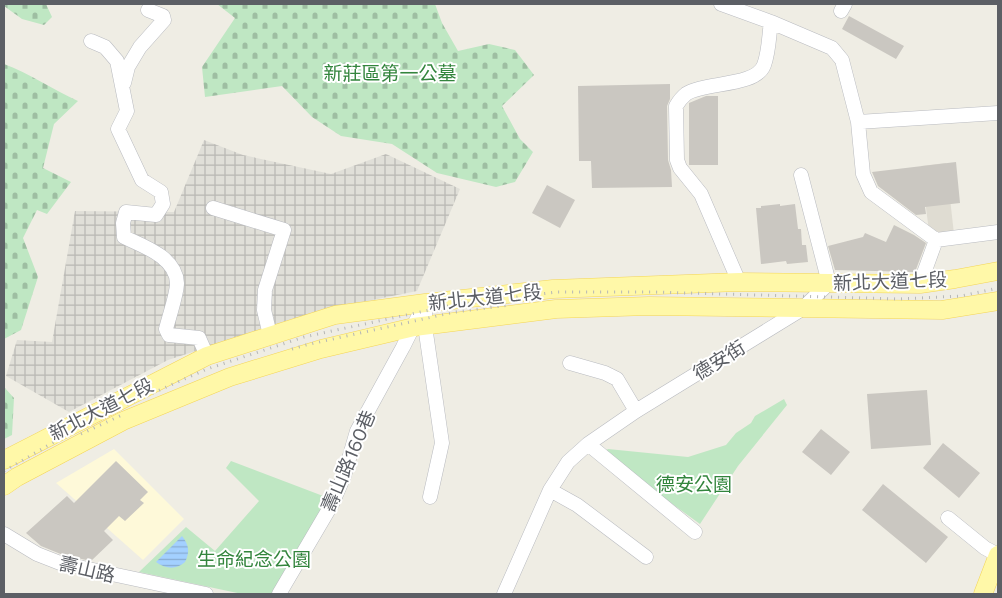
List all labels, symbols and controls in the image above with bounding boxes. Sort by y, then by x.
park label: 新莊區第一公墓 [323,61,457,84]
street label: 新北大道七段 [833,267,947,294]
street label: 新北大道七段 [427,279,543,314]
street label: 德安街 [688,335,749,384]
street label: 新北大道七段 [45,372,157,445]
street label: 壽山路160巷 [316,407,379,515]
park label: 德安公園 [656,472,732,495]
park label: 生命紀念公園 [197,547,311,570]
street label: 壽山路 [57,551,117,586]

